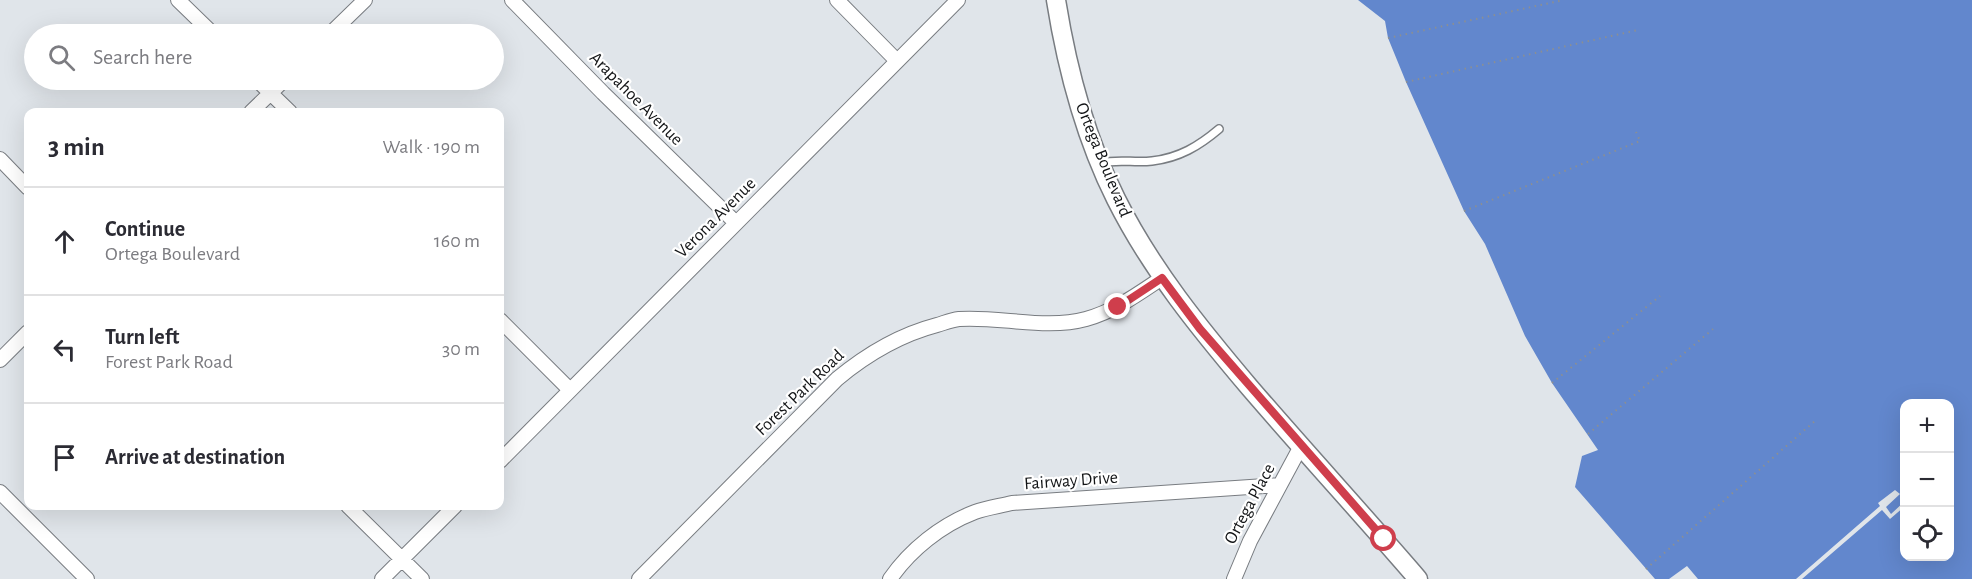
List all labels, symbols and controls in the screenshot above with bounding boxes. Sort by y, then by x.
search box [24,24,504,90]
icon: search [45,41,78,74]
text: Search here [93,46,192,68]
street label: Arapahoe Avenue [586,49,686,149]
street label: Ortega Boulevard [1072,100,1134,220]
text: 3 min [48,134,105,160]
text: Walk · 190 m [383,137,480,157]
street label: Verona Avenue [672,174,760,262]
text: Continue [105,218,185,240]
icon: ahead [48,225,81,258]
text: 160 m [434,231,480,251]
text: Ortega Boulevard [105,244,240,264]
route end [1104,293,1130,319]
text: Turn left [105,326,179,348]
icon: left [48,333,81,366]
text: 30 m [442,339,480,359]
street label: Forest Park Road [752,347,848,439]
text: Forest Park Road [105,352,233,372]
map controls [1900,399,1954,561]
button: + [1900,399,1954,453]
icon: arrive [48,441,81,474]
text: Arrive at destination [105,446,285,468]
button: − [1900,453,1954,507]
street label: Ortega Place [1221,461,1279,547]
street label: Fairway Drive [1023,469,1119,493]
button: locate [1900,507,1954,561]
route start [1370,525,1396,551]

